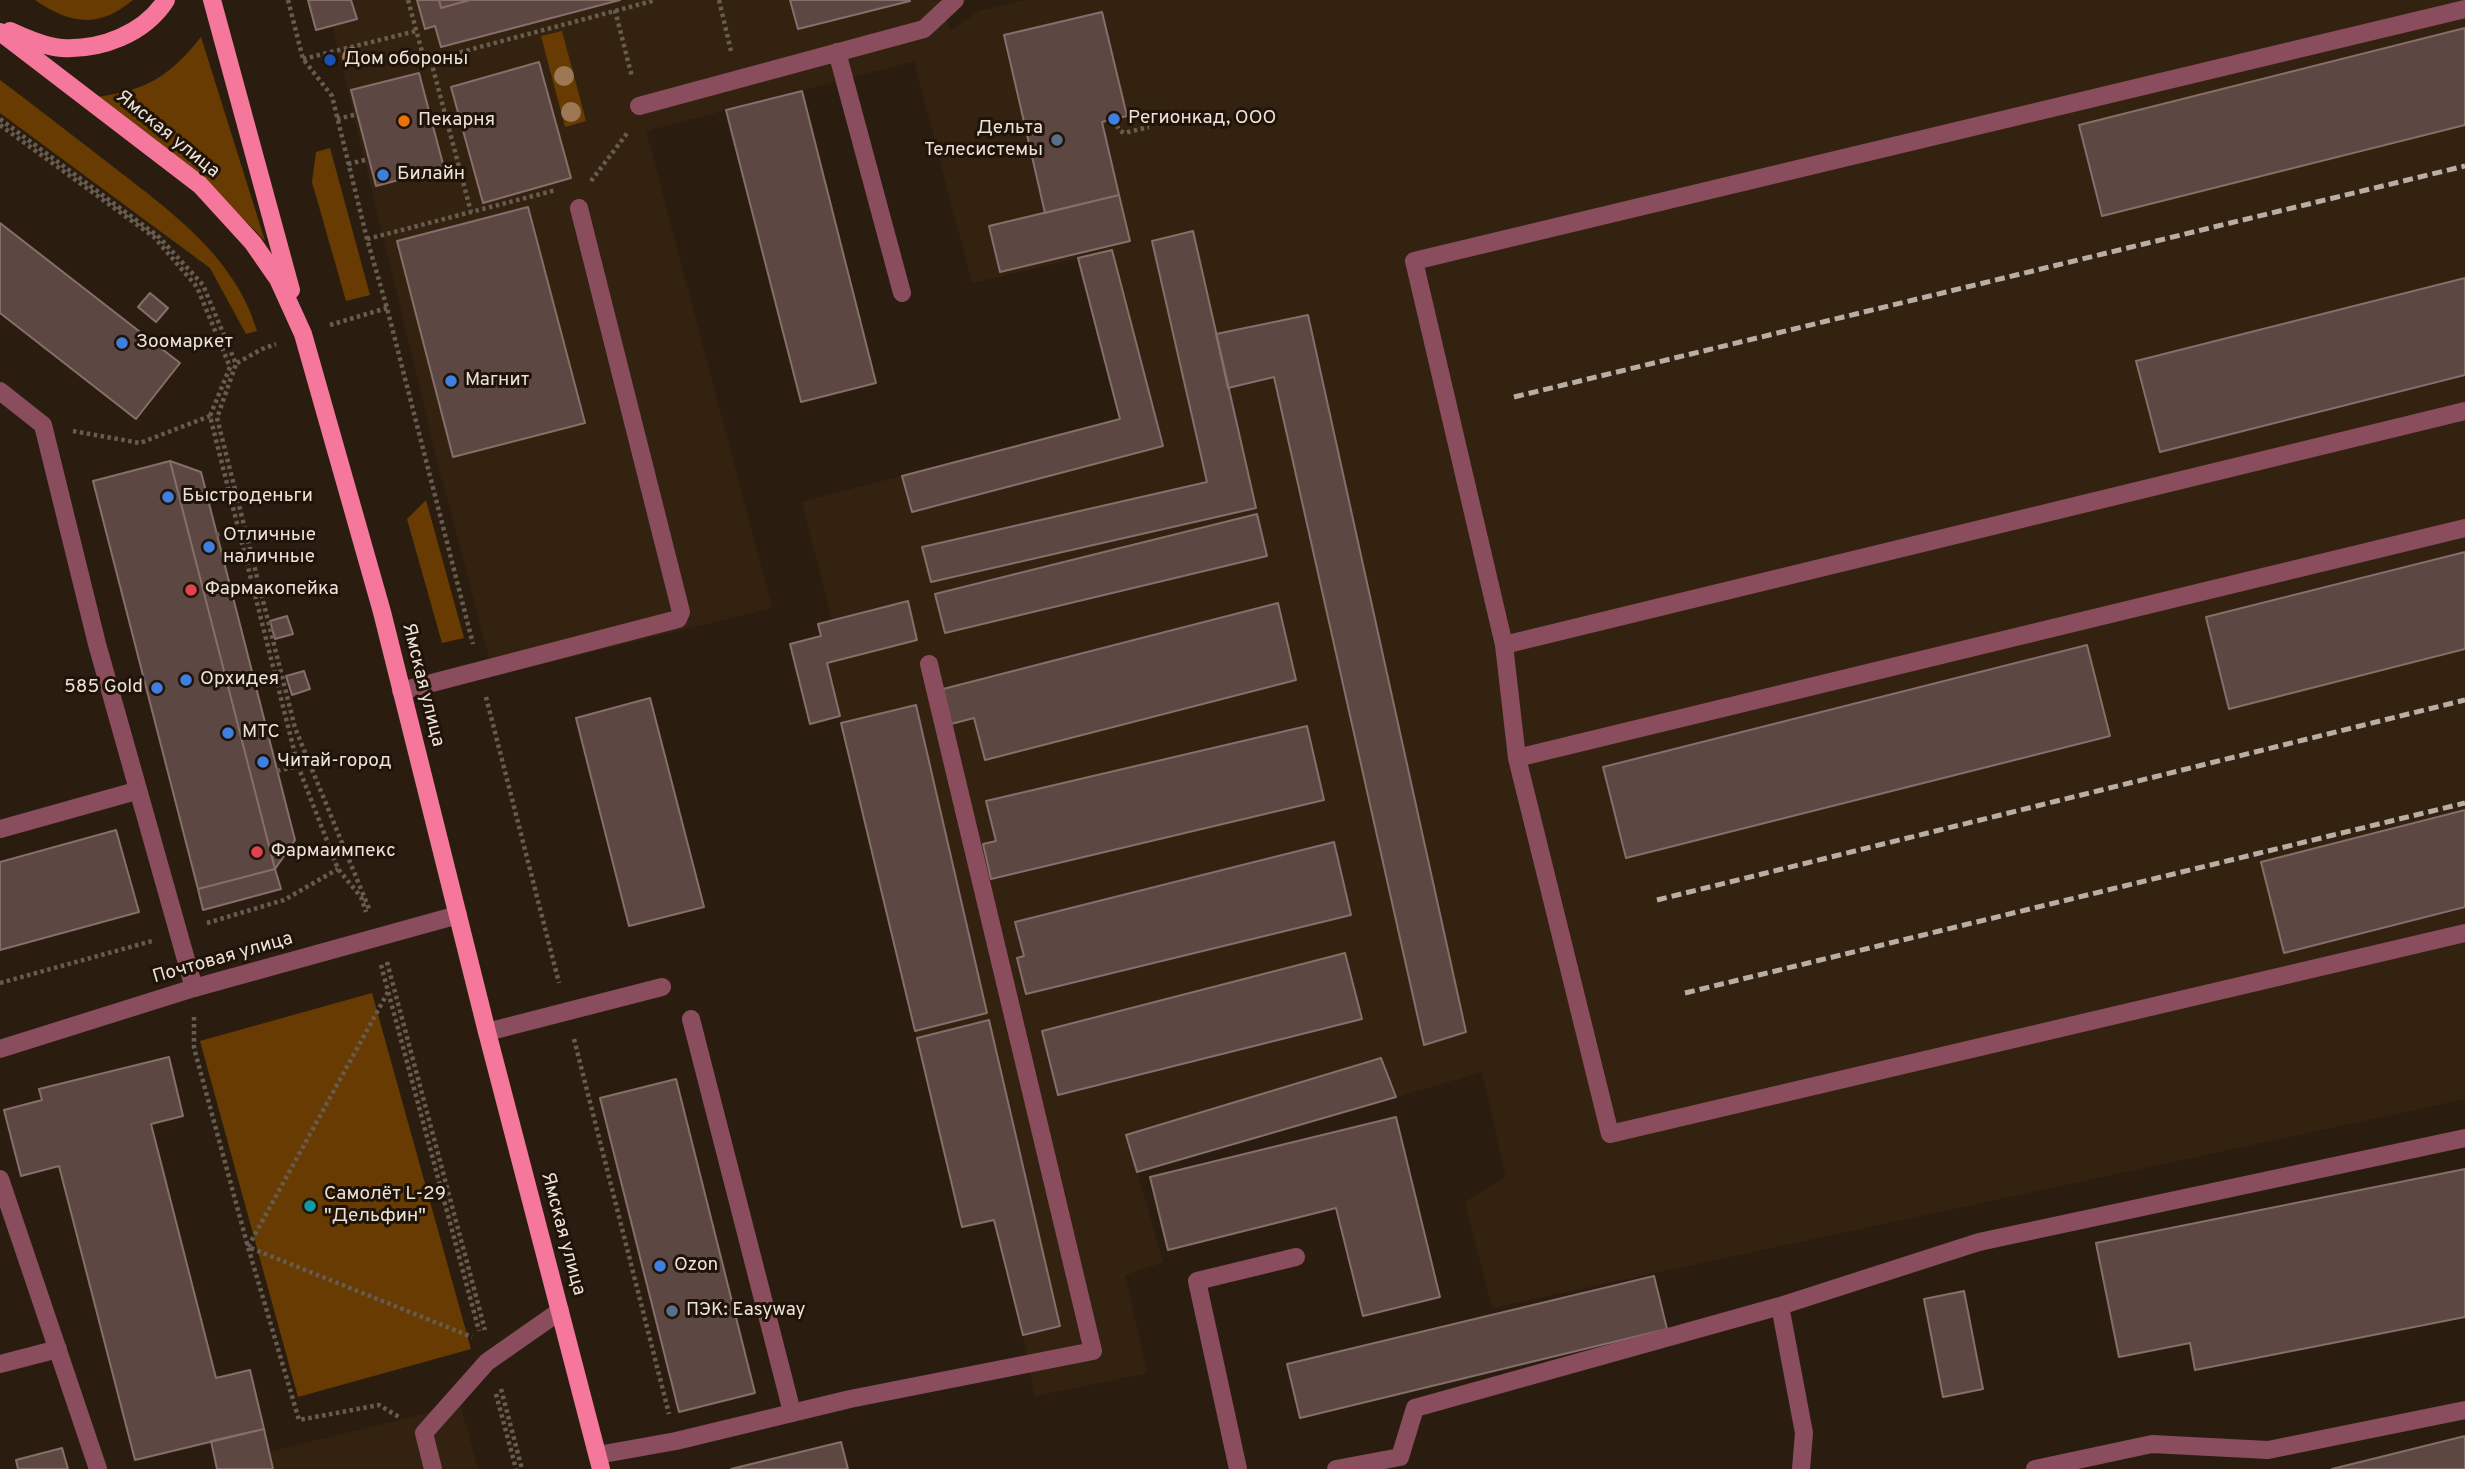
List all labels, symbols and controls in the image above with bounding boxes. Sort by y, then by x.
place label: Дом обороны [344,49,468,71]
marker: Дом обороны [322,52,338,68]
street label: Ямская улица [111,86,223,184]
place label: Регионкад, ООО [1128,108,1276,130]
place label: Пекарня [418,110,495,132]
marker: Регионкад, ООО [1106,111,1122,127]
marker: Пекарня [396,113,412,129]
place label: Дельта Телесистемы [924,118,1043,162]
marker: Дельта Телесистемы [1049,132,1065,148]
place label: Билайн [397,164,465,186]
marker: Билайн [375,167,391,183]
place label: Зоомаркет [136,332,233,354]
marker: Зоомаркет [114,335,130,351]
place label: Магнит [465,370,529,392]
marker: Магнит [443,373,459,389]
place label: Быстроденьги [182,486,313,508]
marker: Быстроденьги [160,489,176,505]
place label: Отличные наличные [223,525,316,569]
marker: Отличные наличные [201,539,217,555]
place label: Фармакопейка [205,579,339,601]
marker: Фармакопейка [183,582,199,598]
street label: Ямская улица [396,621,448,749]
place label: Орхидея [200,669,279,691]
marker: Орхидея [178,672,194,688]
place label: 585 Gold [64,677,143,699]
marker: 585 Gold [149,680,165,696]
place label: МТС [242,722,280,744]
marker: МТС [220,725,236,741]
place label: Читай-город [277,751,392,773]
marker: Читай-город [255,754,271,770]
place label: Фармаимпекс [271,841,396,863]
marker: Фармаимпекс [249,844,265,860]
street label: Почтовая улица [150,928,296,990]
street label: Ямская улица [535,1170,589,1298]
place label: Самолёт L-29 "Дельфин" [324,1184,446,1228]
marker: Самолёт L-29 "Дельфин" [302,1198,318,1214]
place label: Ozon [674,1255,718,1277]
marker: Ozon [652,1258,668,1274]
place label: ПЭК: Easyway [686,1300,806,1322]
marker: ПЭК: Easyway [664,1303,680,1319]

